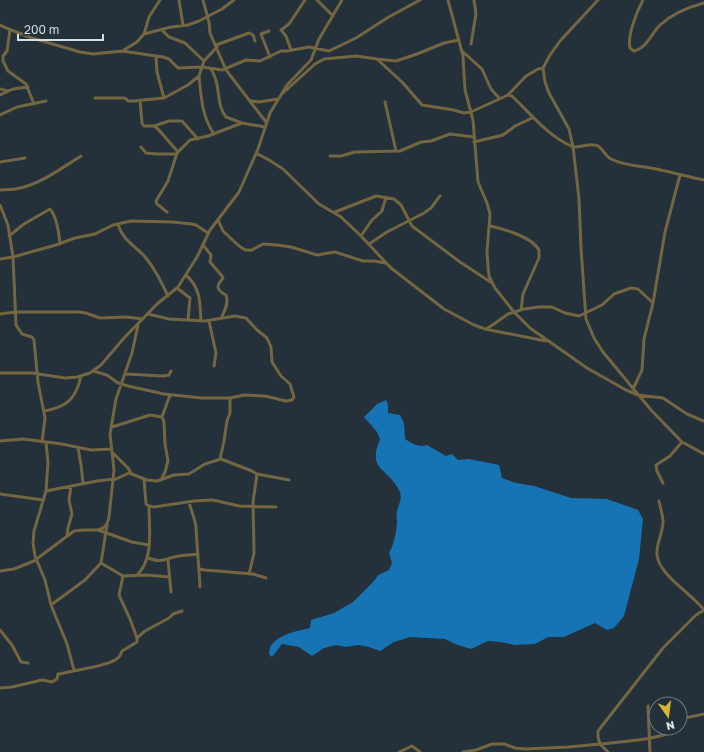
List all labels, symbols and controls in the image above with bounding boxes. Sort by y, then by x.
scale bar [18,16,103,42]
text: 200 m [24,22,59,37]
north arrow [648,696,688,736]
text: N [665,719,676,734]

